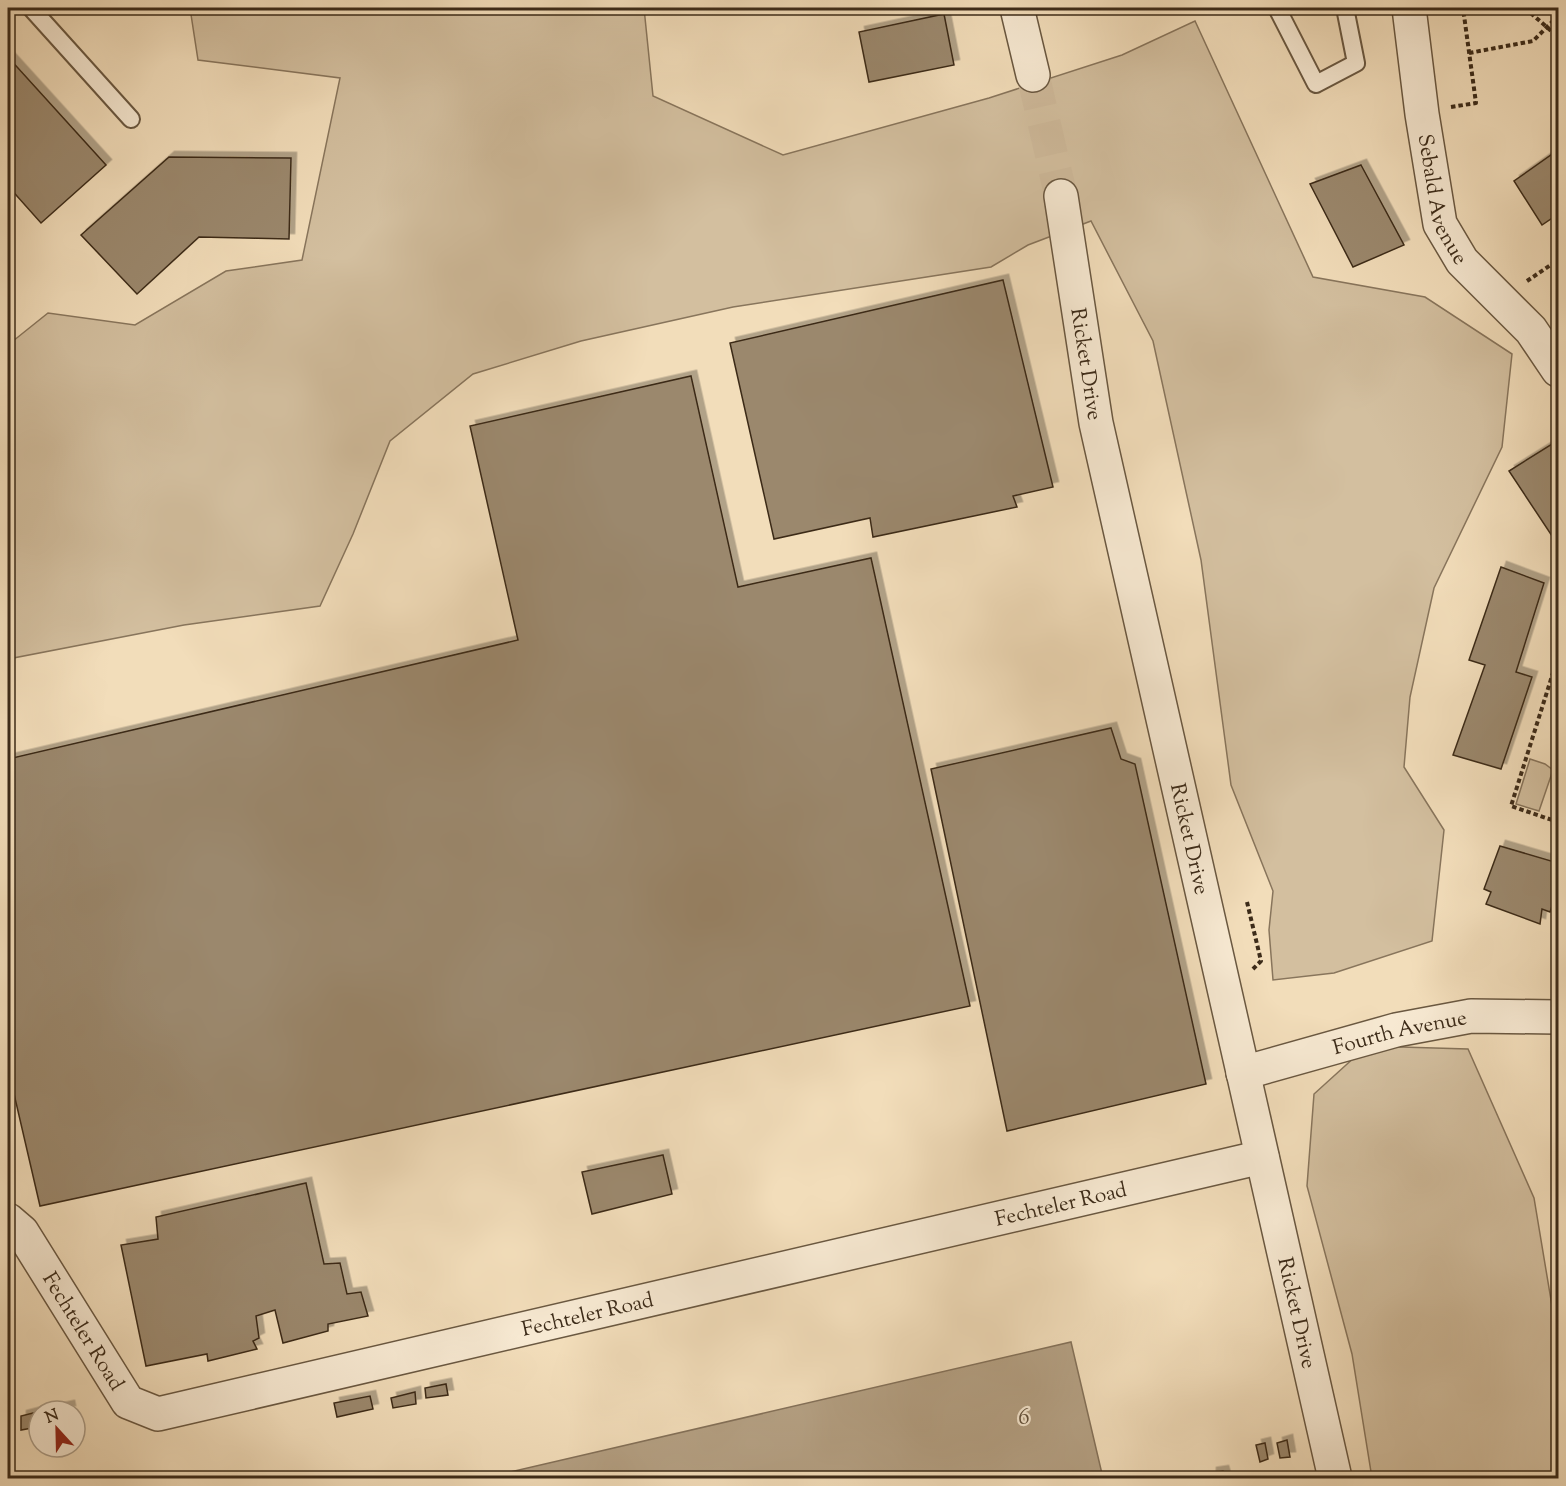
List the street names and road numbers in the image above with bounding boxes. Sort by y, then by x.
street label: Sebald Avenue [1409,132,1474,271]
street label: Ricket Drive [1061,306,1108,423]
street label: Ricket Drive [1161,781,1215,898]
street label: Fourth Avenue [1329,1004,1469,1064]
street label: Fechteler Road [992,1176,1130,1236]
street label: Ricket Drive [1268,1255,1323,1372]
street label: Fechteler Road [34,1267,130,1397]
street label: Fechteler Road [519,1286,657,1346]

